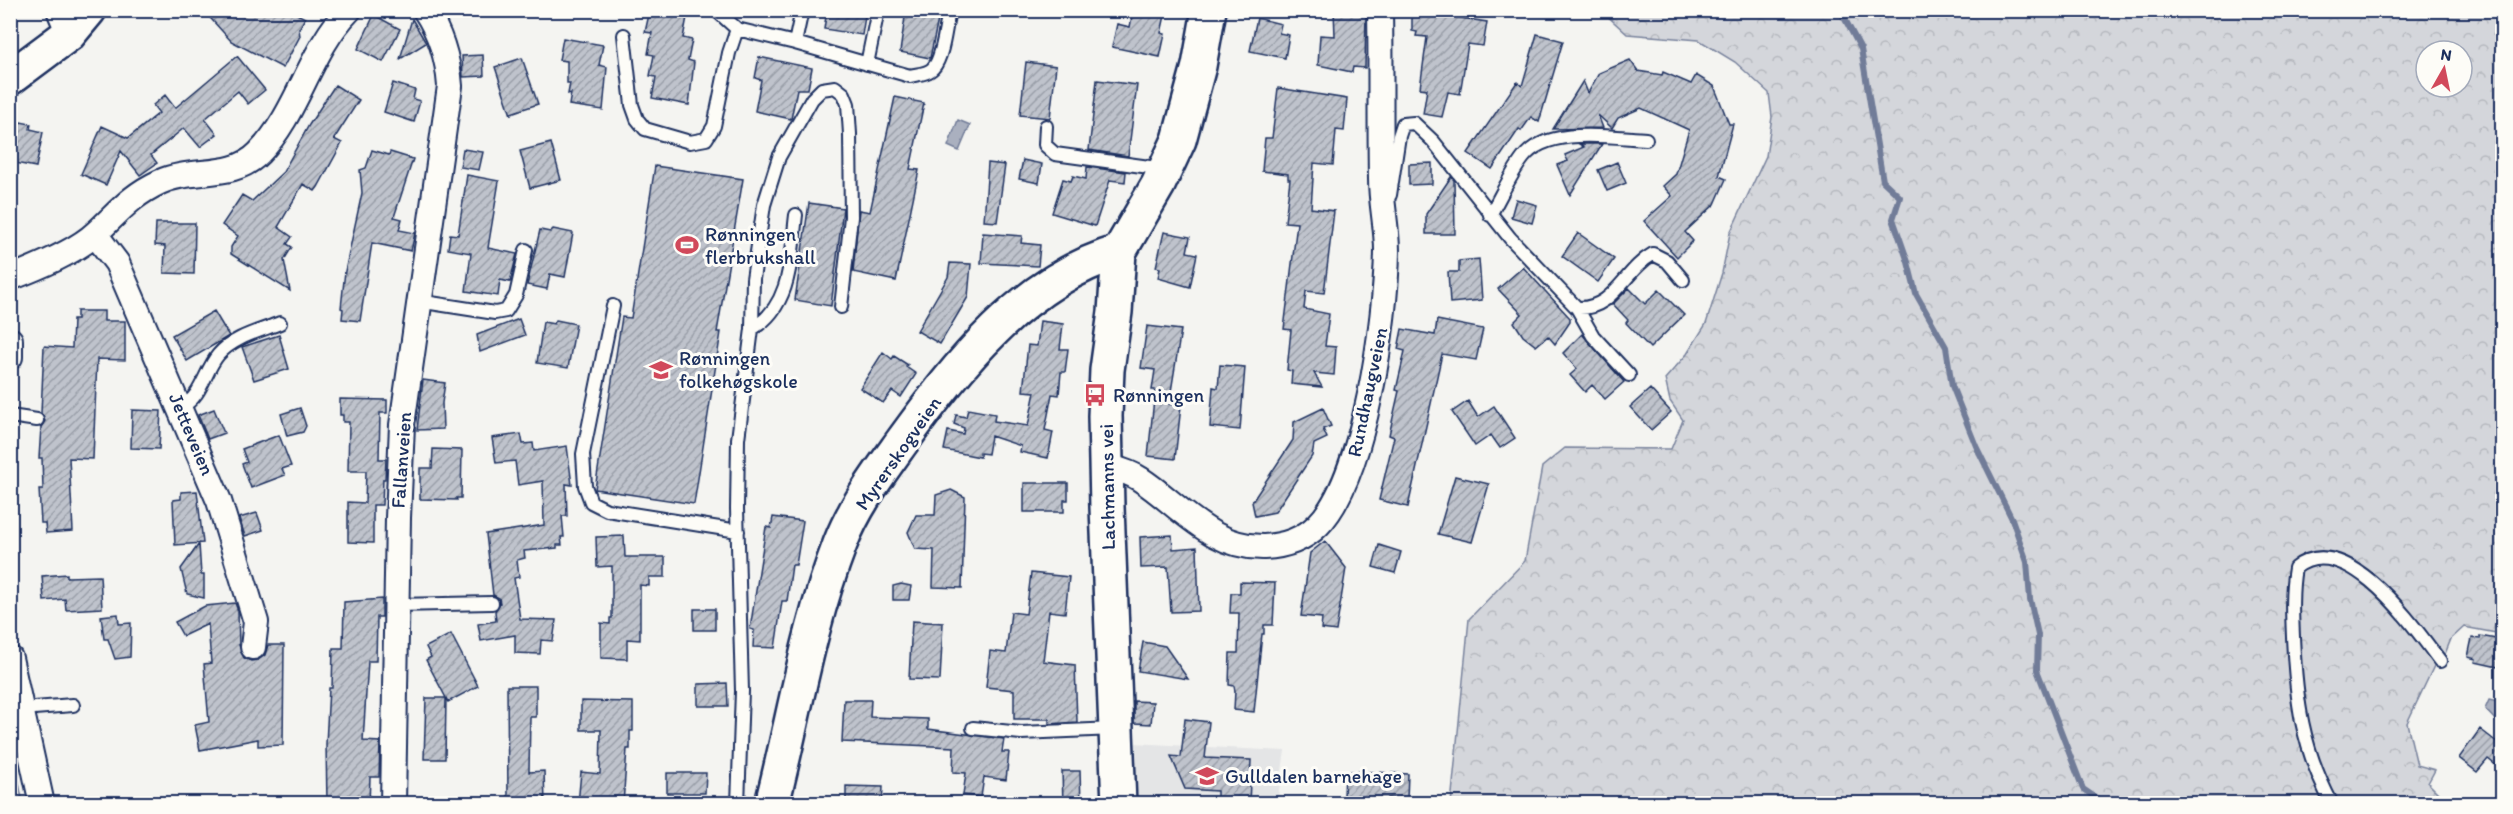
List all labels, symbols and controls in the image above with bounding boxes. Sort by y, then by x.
north arrow [2414,39,2474,99]
text: N [2439,44,2453,65]
place label: Rønningen flerbrukshall [705,222,816,269]
sports icon: Rønningen flerbrukshall [674,232,700,258]
street label: Rundhaugveien [1342,325,1392,459]
place label: Rønningen folkehøgskole [679,346,798,393]
school or university icon: Rønningen folkehøgskole [648,357,674,383]
bus stop icon: Rønningen [1082,382,1108,408]
place label: Rønningen [1113,383,1204,407]
street label: Jetteveien [164,389,220,479]
street label: Myrerskogveien [850,391,946,515]
street label: Fallanveien [386,411,416,509]
street label: Lachmanns vei [1094,424,1120,550]
school or university icon: Gulldalen barnehage [1194,763,1220,789]
place label: Gulldalen barnehage [1225,764,1402,788]

